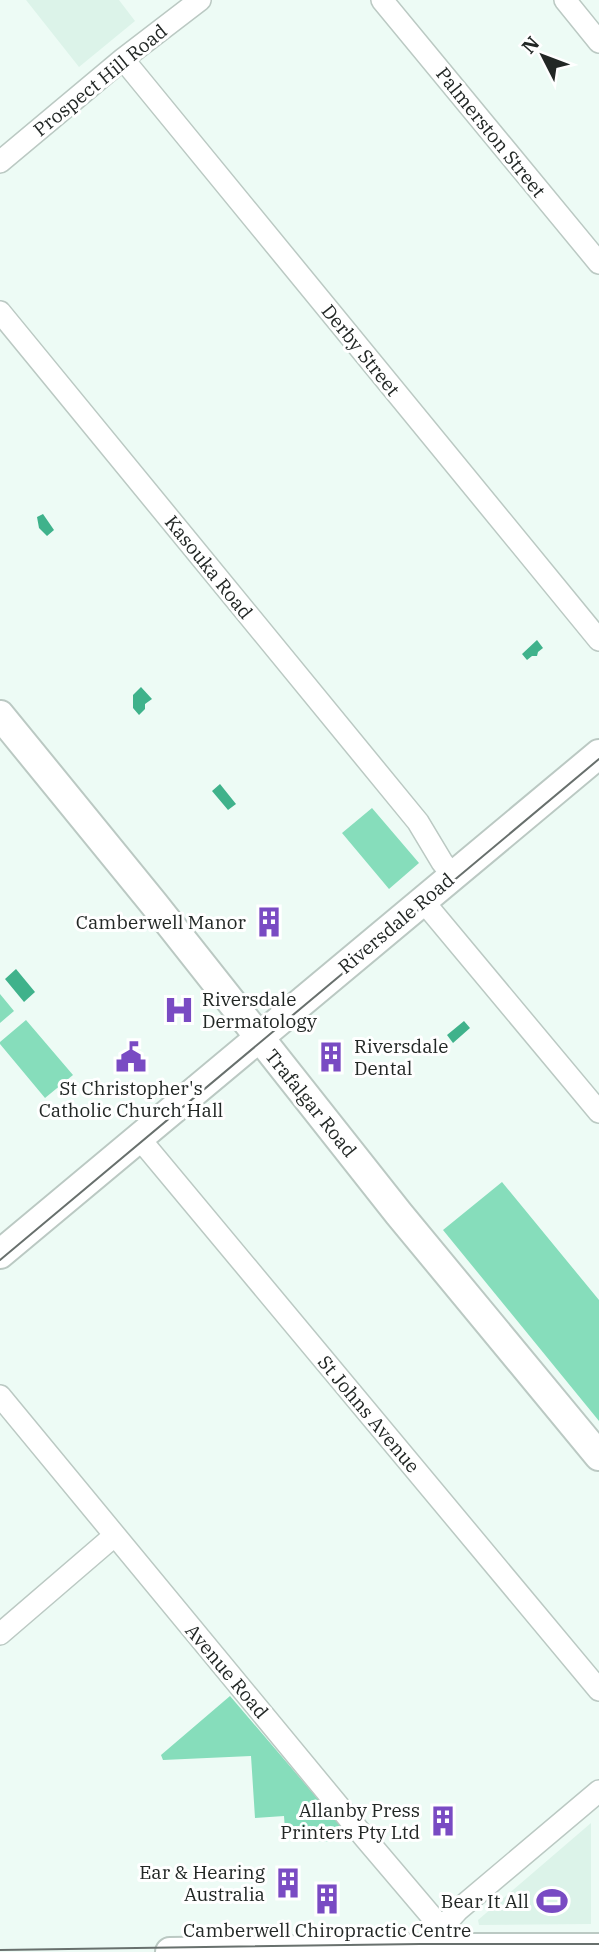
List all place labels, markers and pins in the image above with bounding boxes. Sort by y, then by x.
building icon: Camberwell Manor [252,905,286,939]
place label: Camberwell Manor [76,910,247,934]
place label: Riversdale Dermatology [202,987,318,1033]
hospital icon: Riversdale Dermatology [162,993,196,1027]
place label: Riversdale Dental [354,1034,448,1080]
public building icon: St Christopher's Catholic Church Hall [114,1040,148,1074]
building icon: Riversdale Dental [314,1040,348,1074]
place label: St Christopher's Catholic Church Hall [39,1076,224,1122]
place label: Allanby Press Printers Pty Ltd [280,1798,420,1844]
building icon: Allanby Press Printers Pty Ltd [426,1804,460,1838]
place label: Ear & Hearing Australia [139,1860,266,1906]
building icon: Ear & Hearing Australia [271,1866,305,1900]
building icon: Camberwell Chiropractic Centre [310,1882,344,1916]
sports icon: Bear It All [535,1884,569,1918]
place label: Bear It All [441,1889,529,1913]
place label: Camberwell Chiropractic Centre [183,1918,471,1942]

